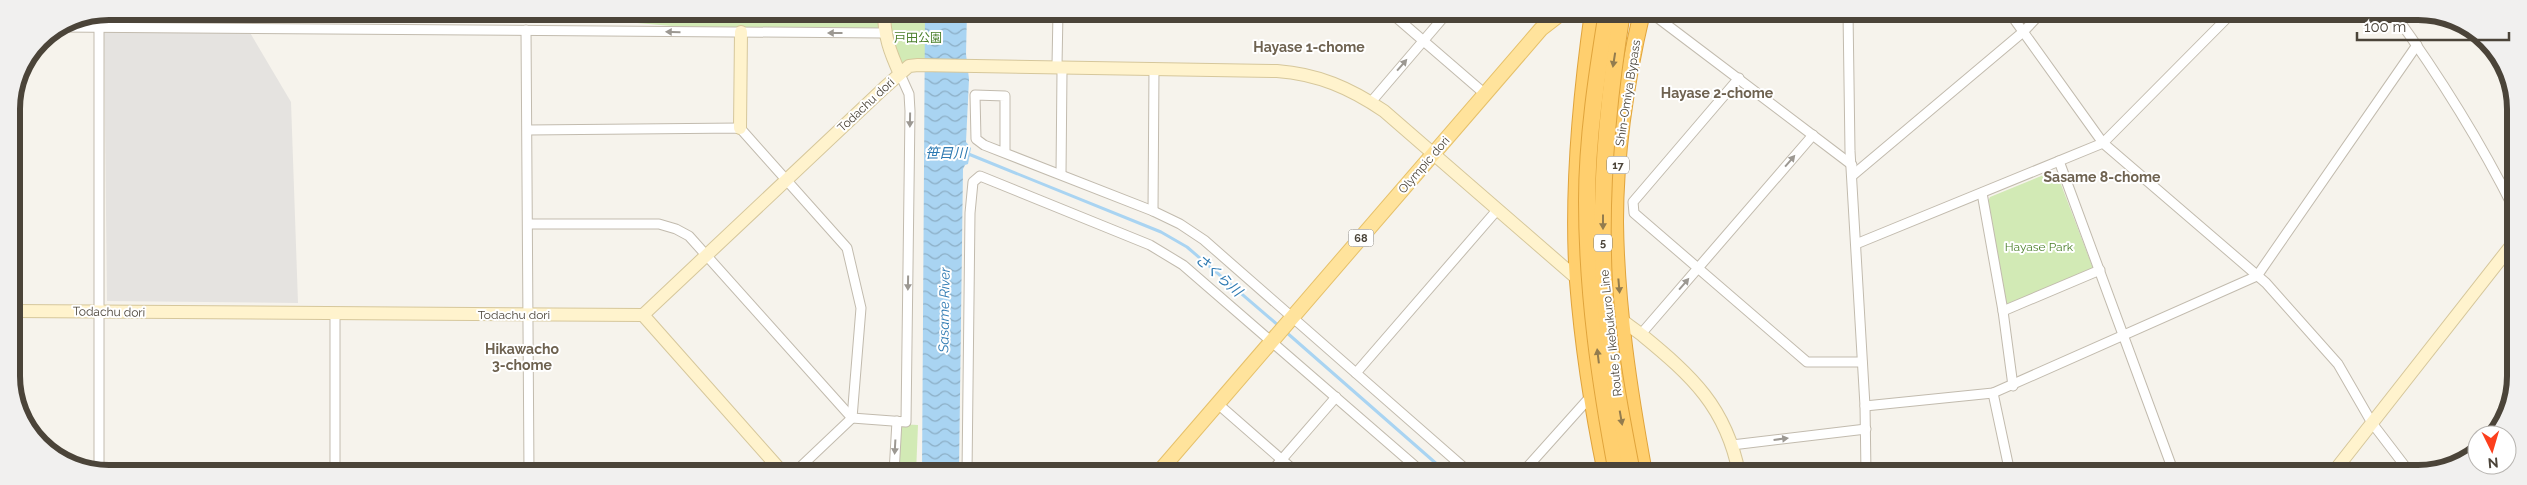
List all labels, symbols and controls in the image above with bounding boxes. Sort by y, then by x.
scale bar [2357,10,2510,42]
text: 100 m [2364,18,2406,36]
one-way arrow [665,28,681,36]
one-way arrow [827,29,843,37]
park label: 戸田公園 [894,31,942,45]
district label: Hayase 1-chome [1253,39,1365,55]
street label: Shin-Omiya Bypass [1613,39,1643,147]
one-way arrow [1610,52,1618,68]
one-way arrow [1397,59,1408,72]
street label: Todachu dori [835,75,897,135]
district label: Hayase 2-chome [1661,85,1774,101]
one-way arrow [906,113,914,129]
street label: Olympic dori [1396,134,1452,196]
water label: 笹目川 [925,145,969,161]
one-way arrow [1784,155,1795,167]
road number: 17 [1607,156,1629,174]
district label: Sasame 8-chome [2044,169,2161,185]
one-way arrow [1599,214,1607,230]
road number: 68 [1348,230,1374,247]
road number: 5 [1594,234,1612,252]
park label: Hayase Park [2005,240,2074,254]
water label: さくら川 [1193,251,1247,301]
water label: Sasame River [935,266,953,354]
street label: Route 5 Ikebukuro Line [1597,269,1625,397]
one-way arrow [904,275,912,291]
one-way arrow [1615,278,1623,294]
one-way arrow [1678,278,1689,290]
street label: Todachu dori [73,304,145,320]
street label: Todachu dori [478,308,550,322]
district label: Hikawacho 3-chome [485,341,559,373]
one-way arrow [1594,348,1602,364]
one-way arrow [1618,411,1626,427]
north arrow [2467,425,2517,475]
one-way arrow [1773,435,1789,443]
one-way arrow [891,439,899,455]
text: N [2487,455,2499,471]

